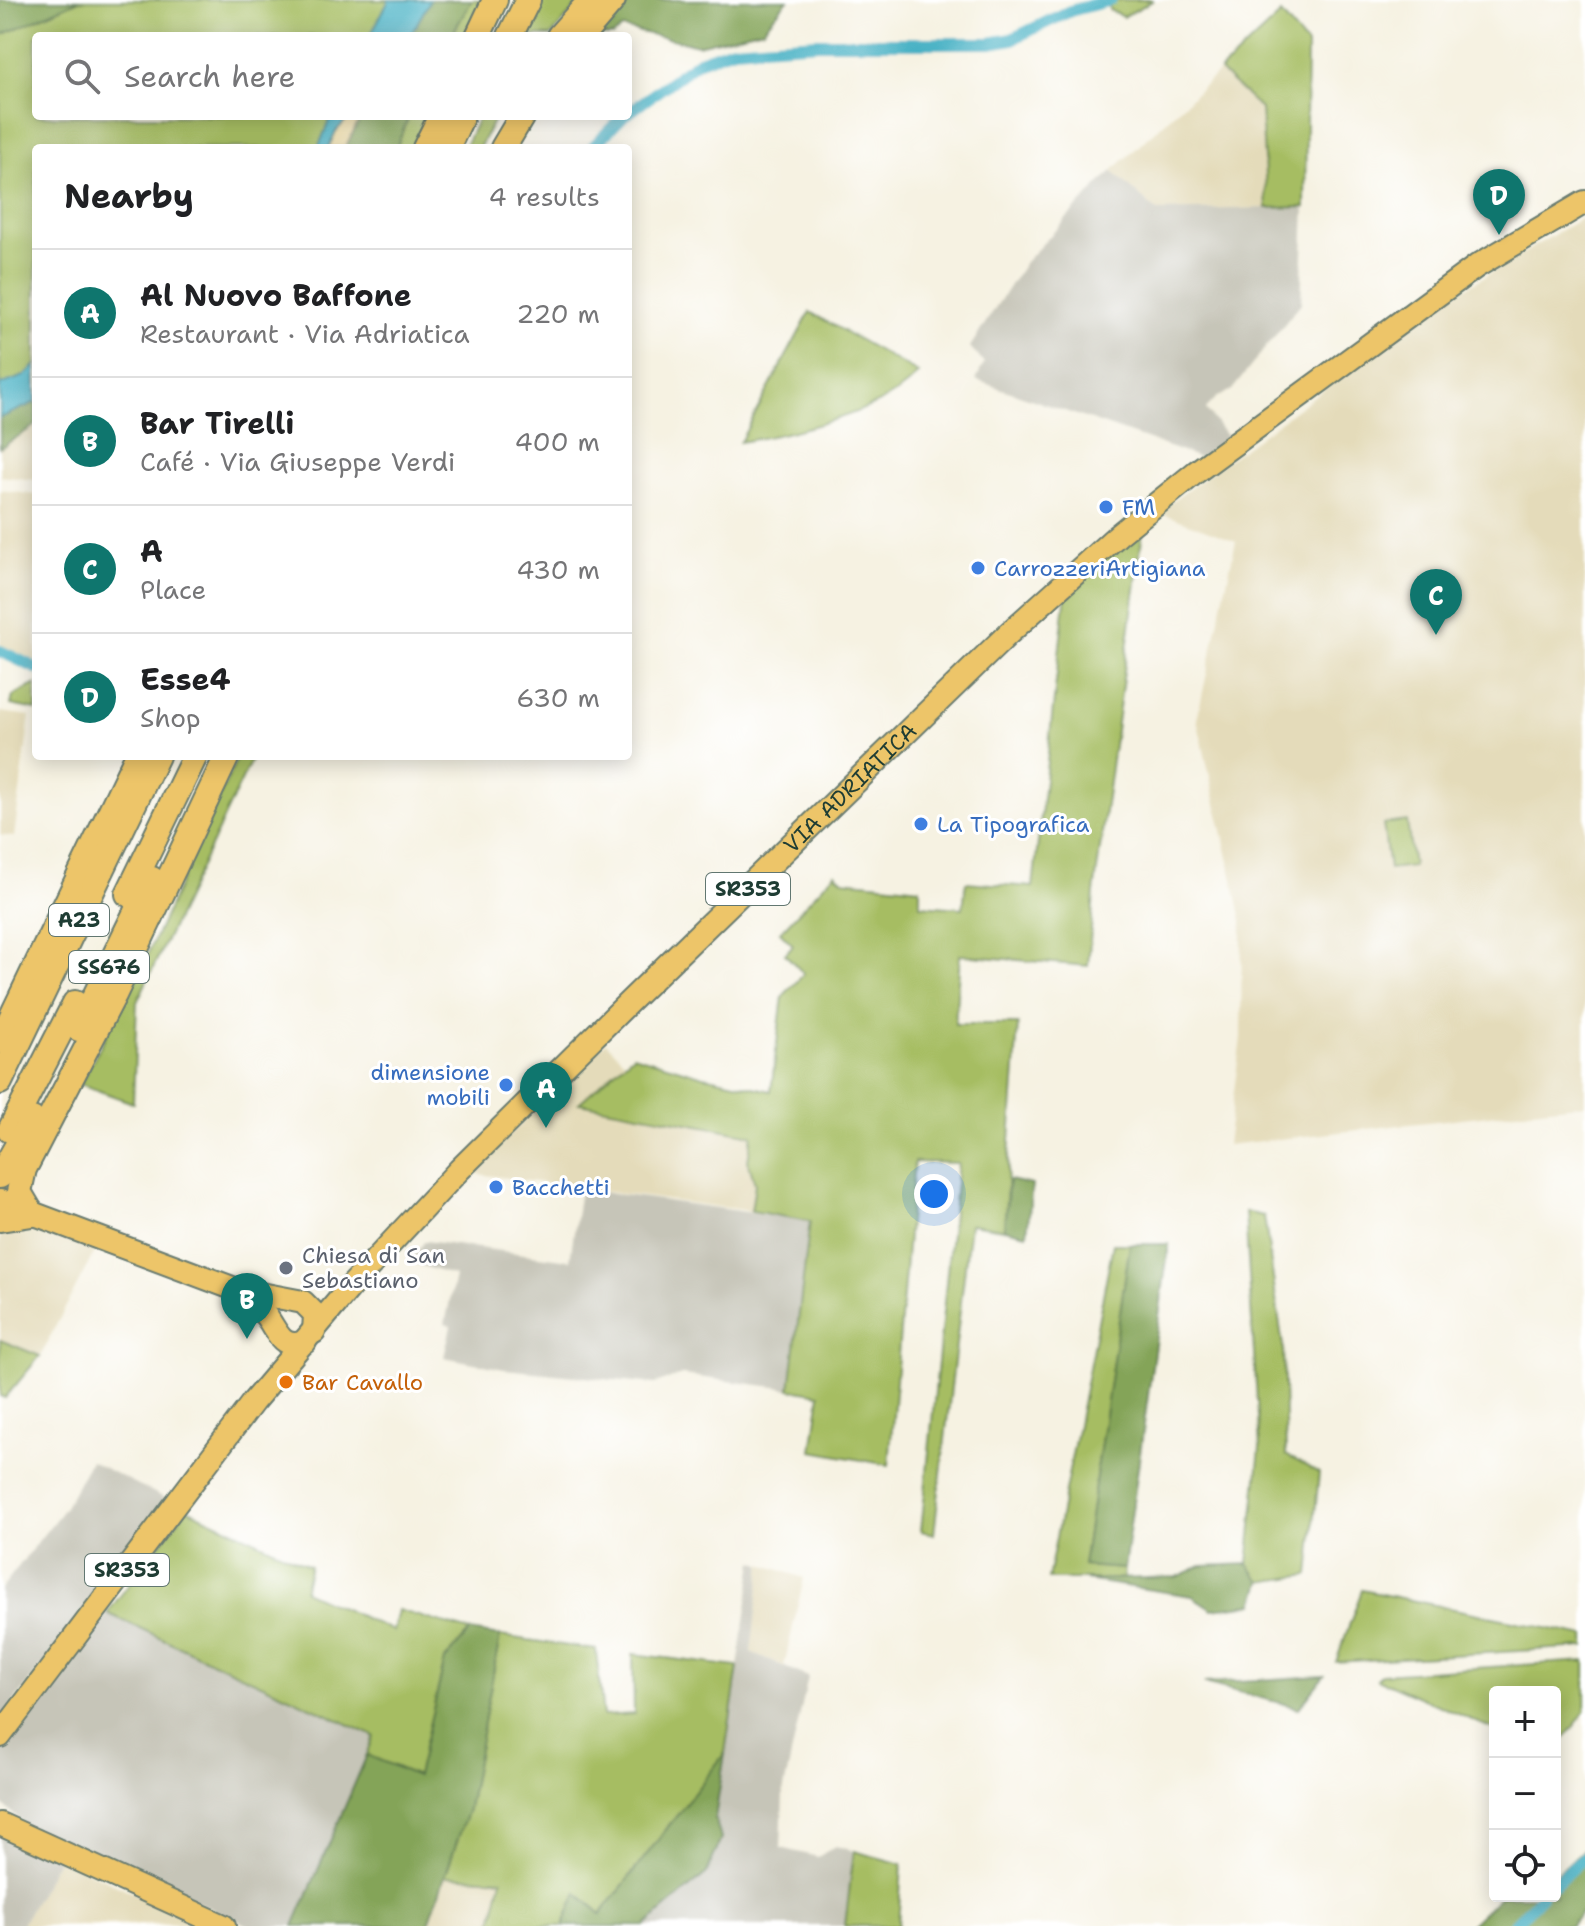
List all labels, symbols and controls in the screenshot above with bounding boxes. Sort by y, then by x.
search box [32,32,632,120]
icon: search [60,54,104,98]
text: Search here [124,56,295,97]
pin: D [1473,169,1525,235]
text: Nearby [64,173,194,219]
text: 4 results [488,179,600,214]
text: Al Nuovo Baffone [140,275,412,316]
text: A [80,296,100,331]
text: 220 m [516,296,600,331]
text: Restaurant · Via Adriatica [140,316,470,351]
text: Bar Tirelli [140,403,294,444]
text: B [82,424,98,459]
text: 400 m [515,424,600,459]
text: Café · Via Giuseppe Verdi [140,444,455,479]
place label: FM [1122,493,1155,522]
marker: FM [1097,498,1115,516]
text: A [140,531,163,572]
text: C [82,552,98,587]
text: 430 m [516,552,600,587]
place label: CarrozzeriArtigiana [994,554,1206,583]
marker: CarrozzeriArtigiana [969,559,987,577]
pin: C [1410,569,1462,635]
text: Place [140,572,206,607]
text: Esse4 [140,659,230,700]
text: D [81,680,99,715]
text: 630 m [516,680,600,715]
text: Shop [140,700,201,735]
street label: VIA ADRIATICA [777,717,923,859]
place label: La Tipografica [937,810,1090,839]
marker: La Tipografica [912,815,930,833]
road number: SR353 [706,873,790,905]
road number: A23 [49,904,109,936]
road number: SS676 [69,951,149,983]
place label: dimensione mobili [370,1058,490,1112]
pin: A [520,1062,572,1128]
marker: dimensione mobili [497,1076,515,1094]
place label: Bacchetti [512,1173,610,1202]
your location [914,1174,954,1214]
marker: Bacchetti [487,1178,505,1196]
place label: Chiesa di San Sebastiano [302,1241,445,1295]
marker: Chiesa di San Sebastiano [277,1259,295,1277]
pin: B [221,1273,273,1339]
place label: Bar Cavallo [302,1368,423,1397]
marker: Bar Cavallo [277,1373,295,1391]
road number: SR353 [85,1554,169,1586]
map controls [1489,1686,1561,1902]
button: + [1489,1686,1561,1758]
button: − [1489,1758,1561,1830]
button: locate [1489,1830,1561,1902]

